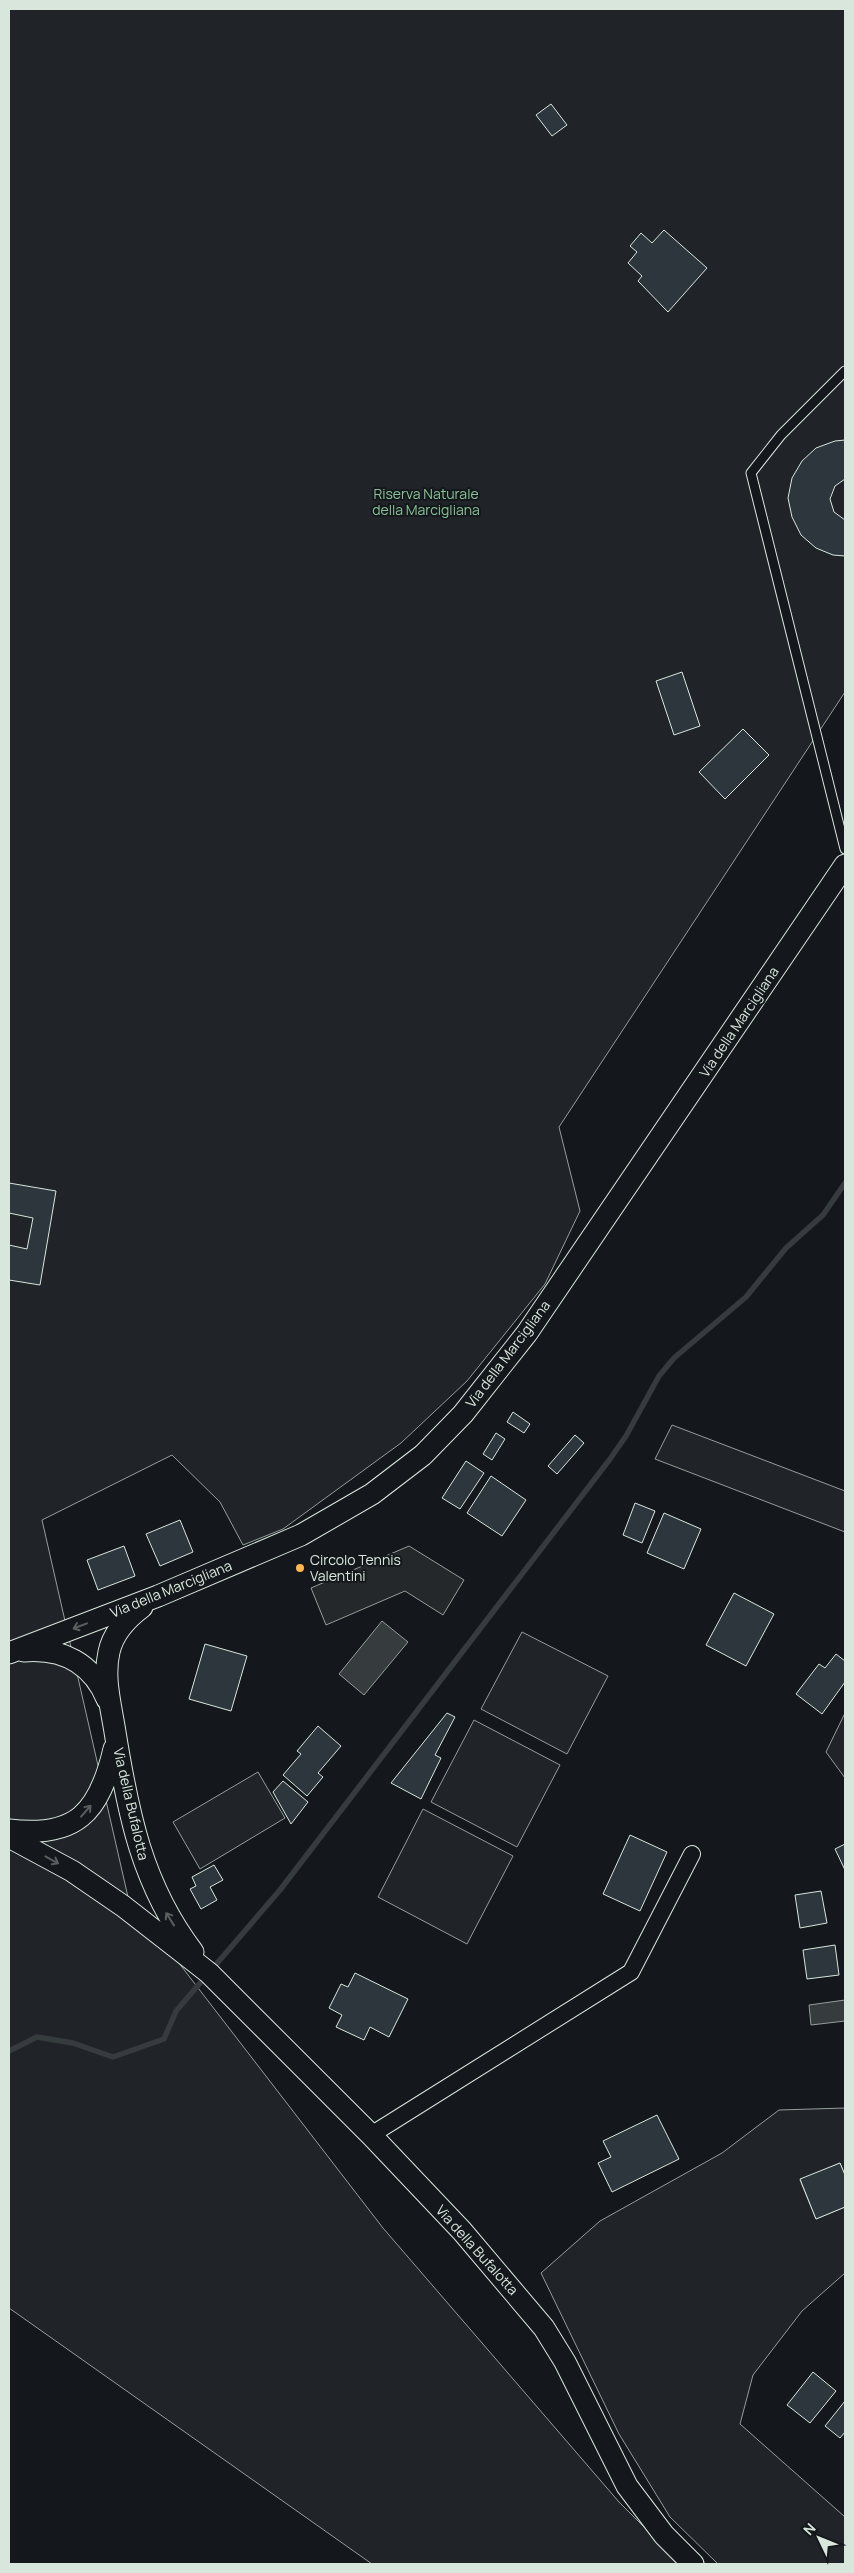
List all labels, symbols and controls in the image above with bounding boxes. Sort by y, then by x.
park label: Riserva Naturale della Marcigliana [372,484,480,519]
street label: Via della Marcigliana [694,963,783,1081]
street label: Via della Marcigliana [461,1296,554,1411]
place label: Circolo Tennis Valentini [310,1550,401,1585]
street label: Via della Marcigliana [107,1555,234,1622]
marker: Circolo Tennis Valentini [294,1562,306,1574]
one-way arrow [73,1621,88,1631]
street label: Via della Bufalotta [109,1746,154,1862]
one-way arrow [80,1805,91,1818]
one-way arrow [44,1856,58,1866]
one-way arrow [165,1912,176,1926]
street label: Via della Bufalotta [432,2201,523,2299]
north arrow [794,2513,844,2563]
text: N [799,2519,820,2539]

